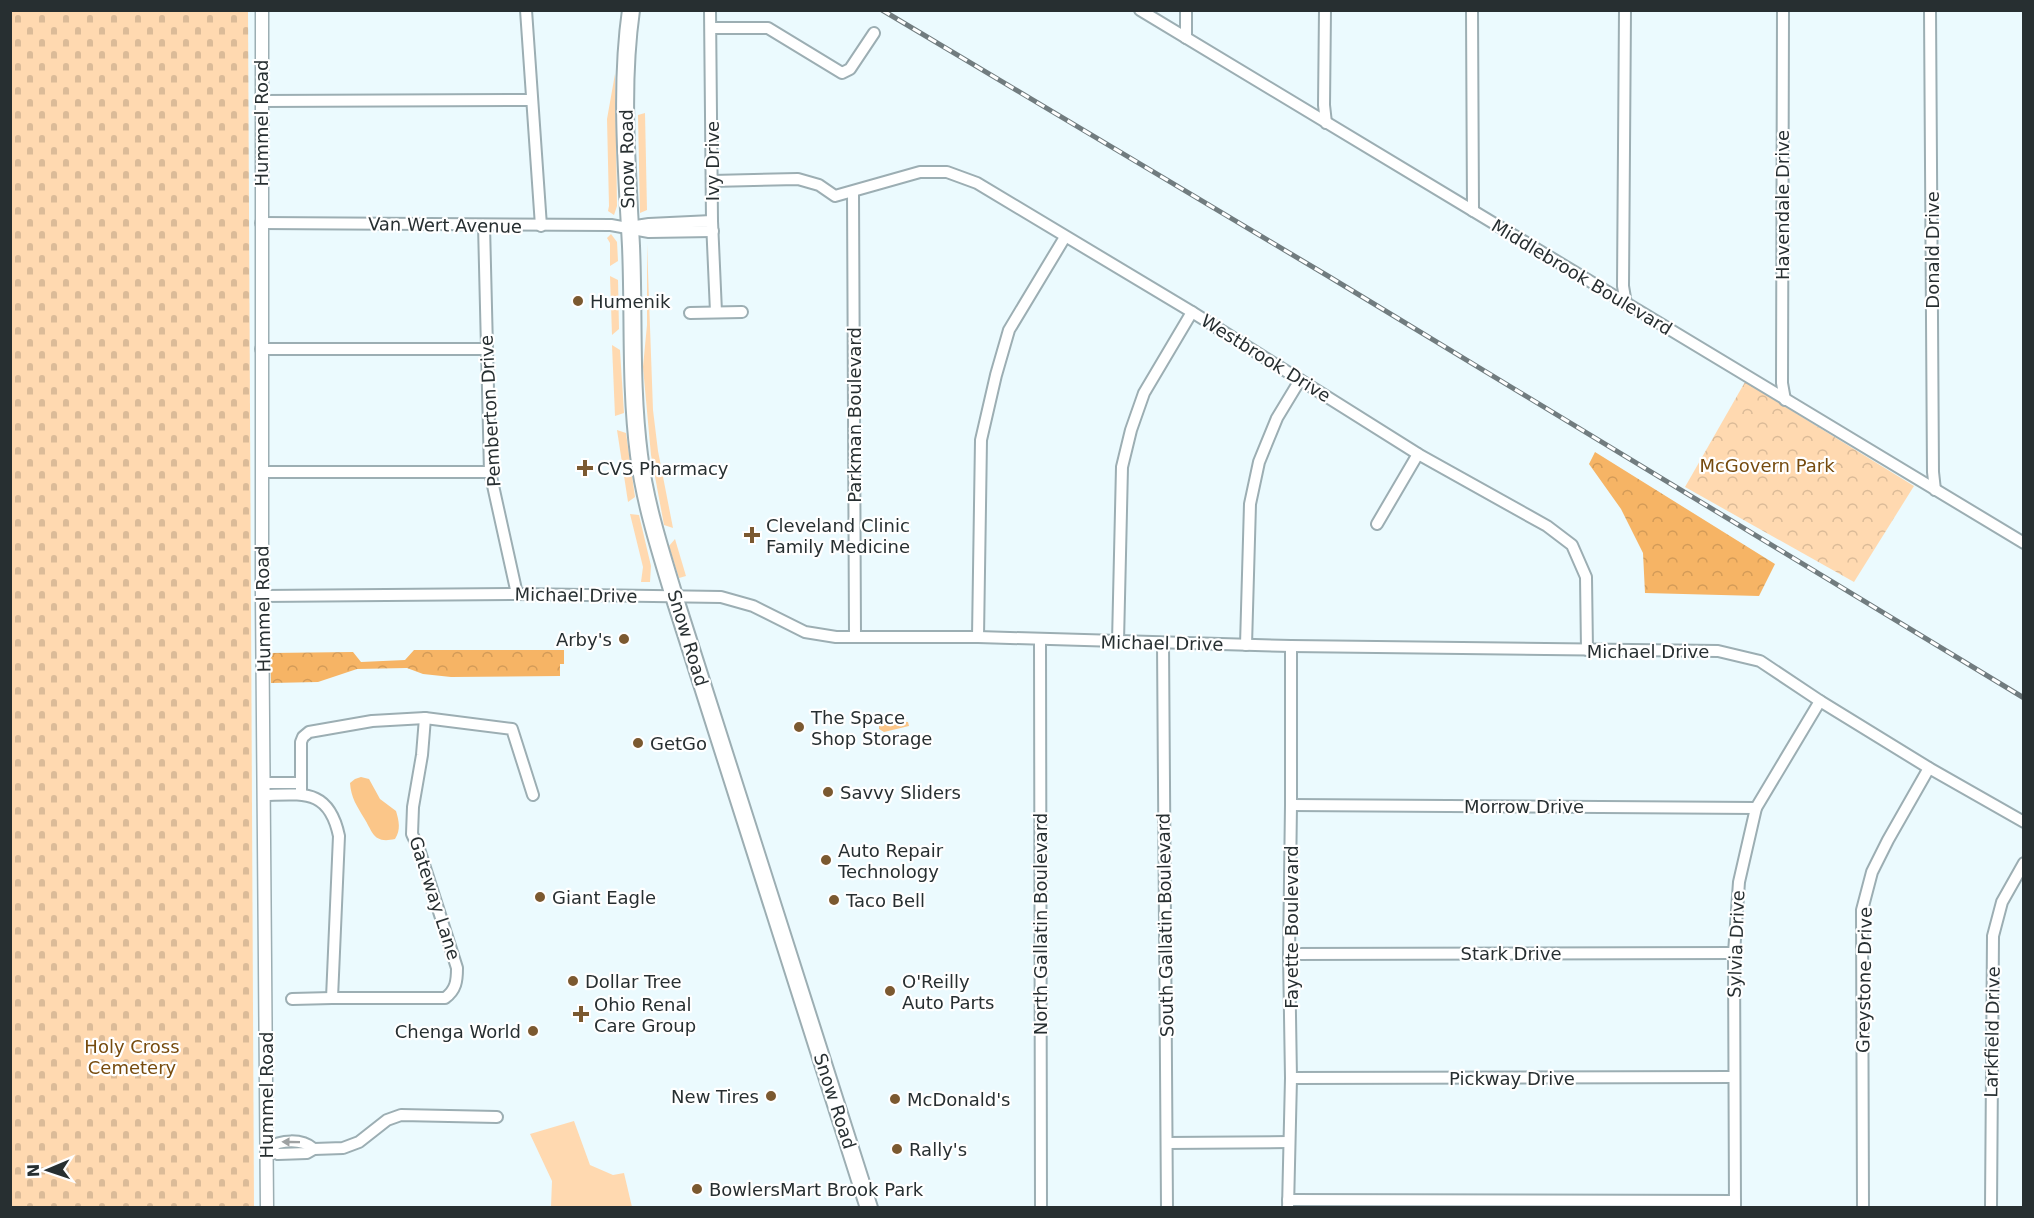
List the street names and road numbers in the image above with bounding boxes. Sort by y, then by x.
street label: Hummel Road [251,60,272,186]
street label: Snow Road [616,109,638,209]
street label: Ivy Drive [702,121,723,201]
street label: Havendale Drive [1772,130,1793,280]
street label: Donald Drive [1922,191,1943,309]
street label: Van Wert Avenue [368,213,522,237]
street label: Middlebrook Boulevard [1488,215,1676,339]
street label: Westbrook Drive [1197,310,1335,406]
street label: Parkman Boulevard [844,327,865,503]
street label: Pemberton Drive [476,335,504,487]
street label: Hummel Road [251,545,275,673]
street label: Michael Drive [514,583,638,607]
street label: Snow Road [663,587,713,689]
street label: Michael Drive [1100,631,1224,655]
street label: Michael Drive [1587,641,1709,662]
street label: Morrow Drive [1464,796,1584,817]
street label: North Gallatin Boulevard [1030,813,1051,1035]
street label: South Gallatin Boulevard [1153,813,1177,1037]
street label: Gateway Lane [405,834,465,962]
street label: Fayette Boulevard [1281,845,1302,1009]
street label: Sylvia Drive [1724,890,1748,998]
street label: Greystone Drive [1852,907,1876,1053]
street label: Stark Drive [1460,943,1562,964]
street label: Larkfield Drive [1980,966,2004,1098]
street label: Hummel Road [256,1032,277,1158]
street label: Snow Road [810,1050,860,1152]
street label: Pickway Drive [1449,1068,1575,1089]

